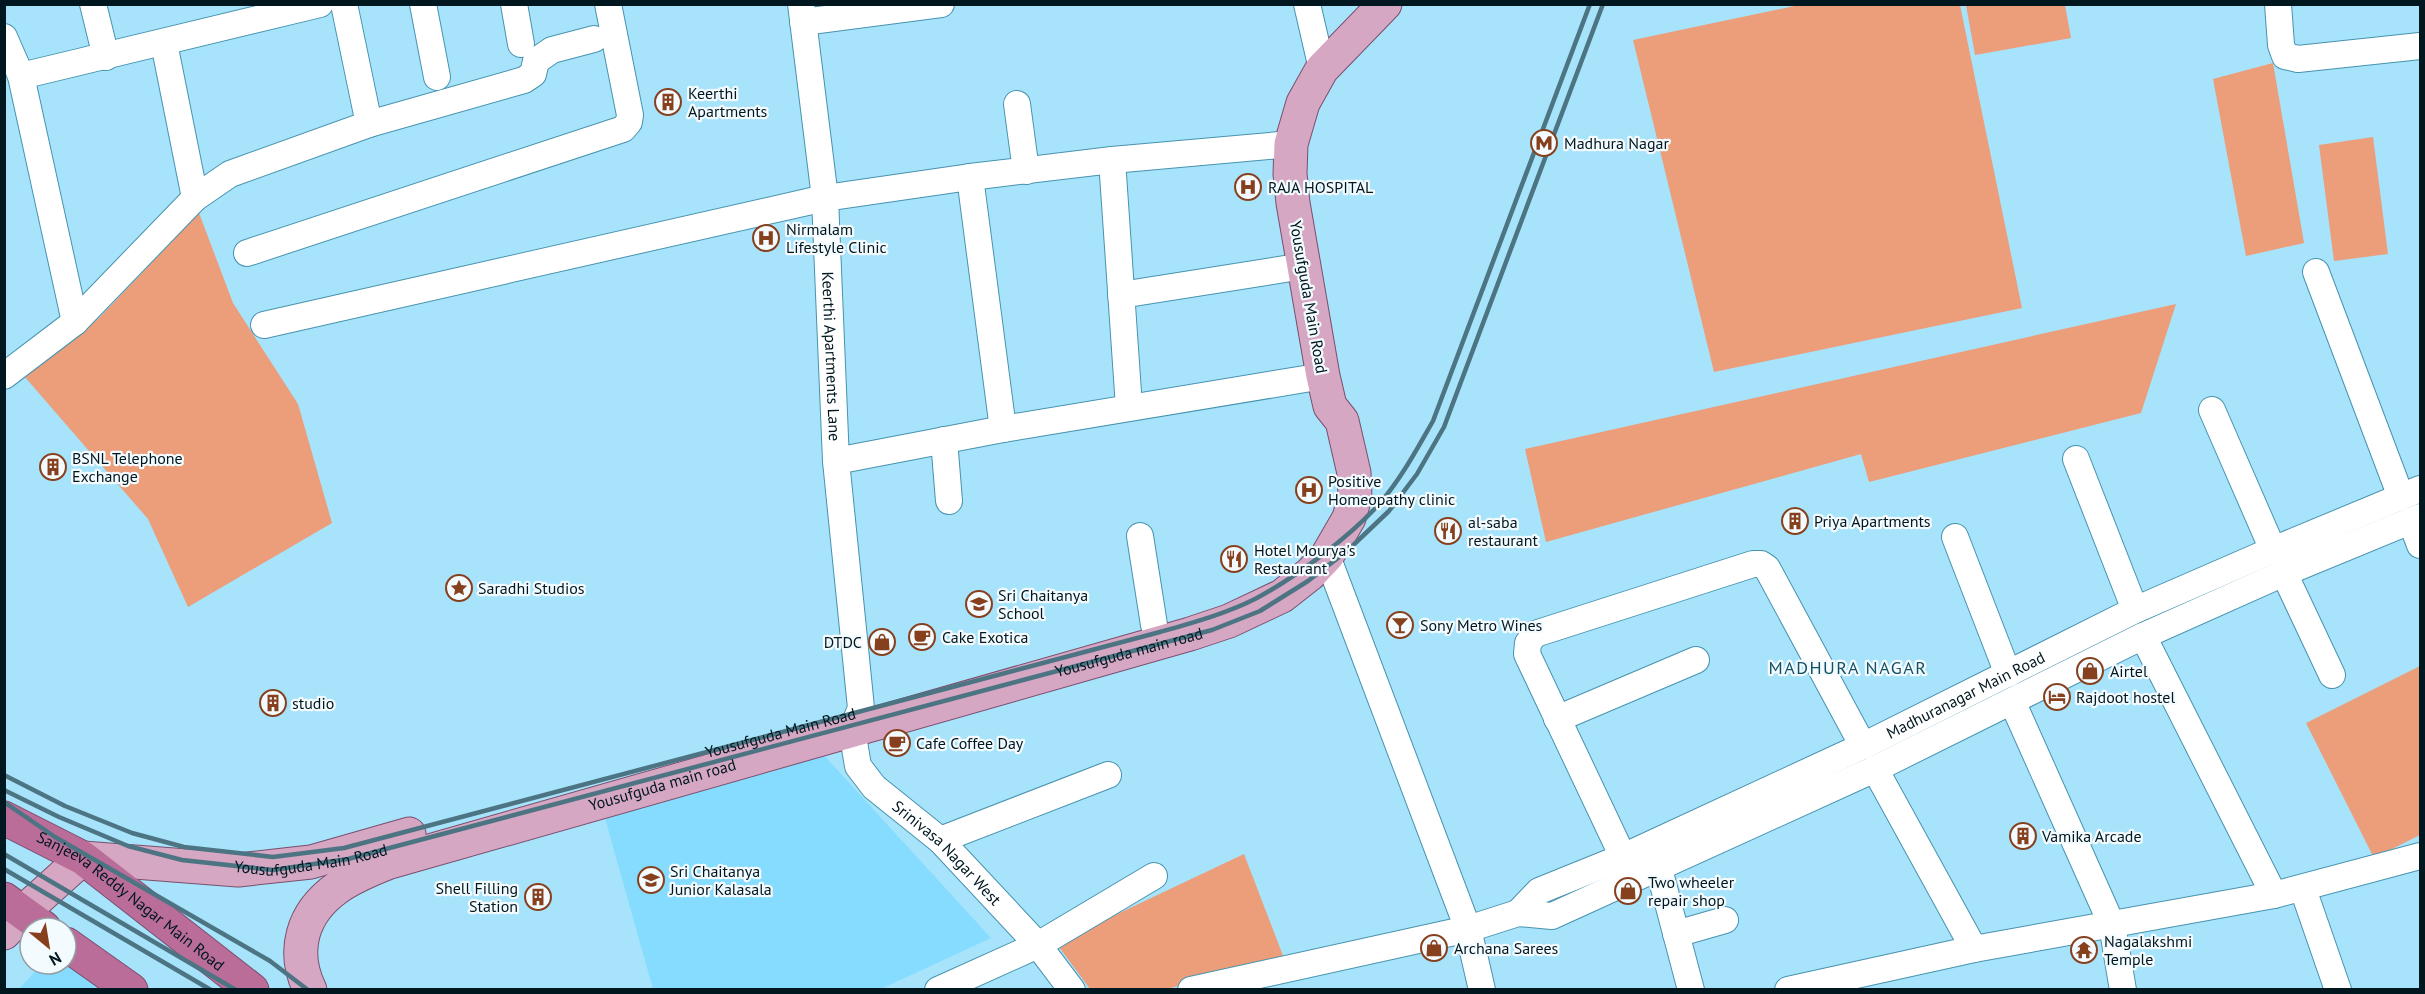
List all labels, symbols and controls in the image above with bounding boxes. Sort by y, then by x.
place label: Keerthi Apartments [688,83,768,121]
building icon: Keerthi Apartments [653,87,683,117]
metro station icon: Madhura Nagar [1529,128,1559,158]
place label: Madhura Nagar [1564,133,1669,153]
hospital icon: RAJA HOSPITAL [1233,172,1263,202]
place label: RAJA HOSPITAL [1268,177,1373,197]
place label: Nirmalam Lifestyle Clinic [786,219,887,257]
street label: Yousufguda Main Road [1286,219,1332,375]
hospital icon: Nirmalam Lifestyle Clinic [751,223,781,253]
street label: Keerthi Apartments Lane [818,271,845,442]
place label: BSNL Telephone Exchange [72,448,183,486]
building icon: BSNL Telephone Exchange [38,452,68,482]
place label: Positive Homeopathy clinic [1328,471,1455,509]
hospital icon: Positive Homeopathy clinic [1294,475,1324,505]
building icon: Priya Apartments [1780,506,1810,536]
place label: Priya Apartments [1814,511,1931,531]
place label: al-saba restaurant [1468,512,1538,550]
restaurant icon: al-saba restaurant [1433,516,1463,546]
place label: Hotel Mourya's Restaurant [1254,540,1356,578]
restaurant icon: Hotel Mourya's Restaurant [1219,544,1249,574]
place icon: Saradhi Studios [444,573,474,603]
place label: Saradhi Studios [478,578,585,598]
place label: Sri Chaitanya School [998,585,1088,623]
school or university icon: Sri Chaitanya School [964,589,994,619]
bar icon: Sony Metro Wines [1385,610,1415,640]
place label: Sony Metro Wines [1420,615,1543,635]
cafe icon: Cake Exotica [907,622,937,652]
street label: Yousufguda main road [1053,623,1205,681]
shop icon: DTDC [867,627,897,657]
place label: Cake Exotica [942,627,1029,647]
place label: DTDC [824,632,862,652]
street label: Madhuranagar Main Road [1883,647,2048,743]
district label: MADHURA NAGAR [1768,656,1928,679]
shop icon: Airtel [2075,656,2105,686]
place label: Airtel [2110,661,2148,681]
hotel icon: Rajdoot hostel [2042,682,2072,712]
place label: Rajdoot hostel [2076,687,2175,707]
building icon: studio [258,688,288,718]
place label: studio [292,693,334,713]
street label: Yousufguda Main Road [703,703,858,762]
cafe icon: Cafe Coffee Day [882,728,912,758]
place label: Cafe Coffee Day [916,733,1024,753]
street label: Yousufguda main road [586,754,738,815]
street label: Srinivasa Nagar West [888,796,1006,910]
building icon: Vamika Arcade [2008,821,2038,851]
place label: Vamika Arcade [2041,826,2142,846]
street label: Sanjeeva Reddy Nagar Main Road [31,828,229,974]
street label: Yousufguda Main Road [233,839,389,880]
place label: Sri Chaitanya Junior Kalasala [669,861,772,899]
school or university icon: Sri Chaitanya Junior Kalasala [636,865,666,895]
place label: Two wheeler repair shop [1648,872,1735,910]
shop icon: Two wheeler repair shop [1613,876,1643,906]
place label: Shell Filling Station [435,878,518,916]
building icon: Shell Filling Station [523,882,553,912]
north arrow [18,916,78,976]
place label: Nagalakshmi Temple [2104,931,2192,969]
shop icon: Archana Sarees [1419,933,1449,963]
temple icon: Nagalakshmi Temple [2069,935,2099,965]
place label: Archana Sarees [1454,938,1559,958]

